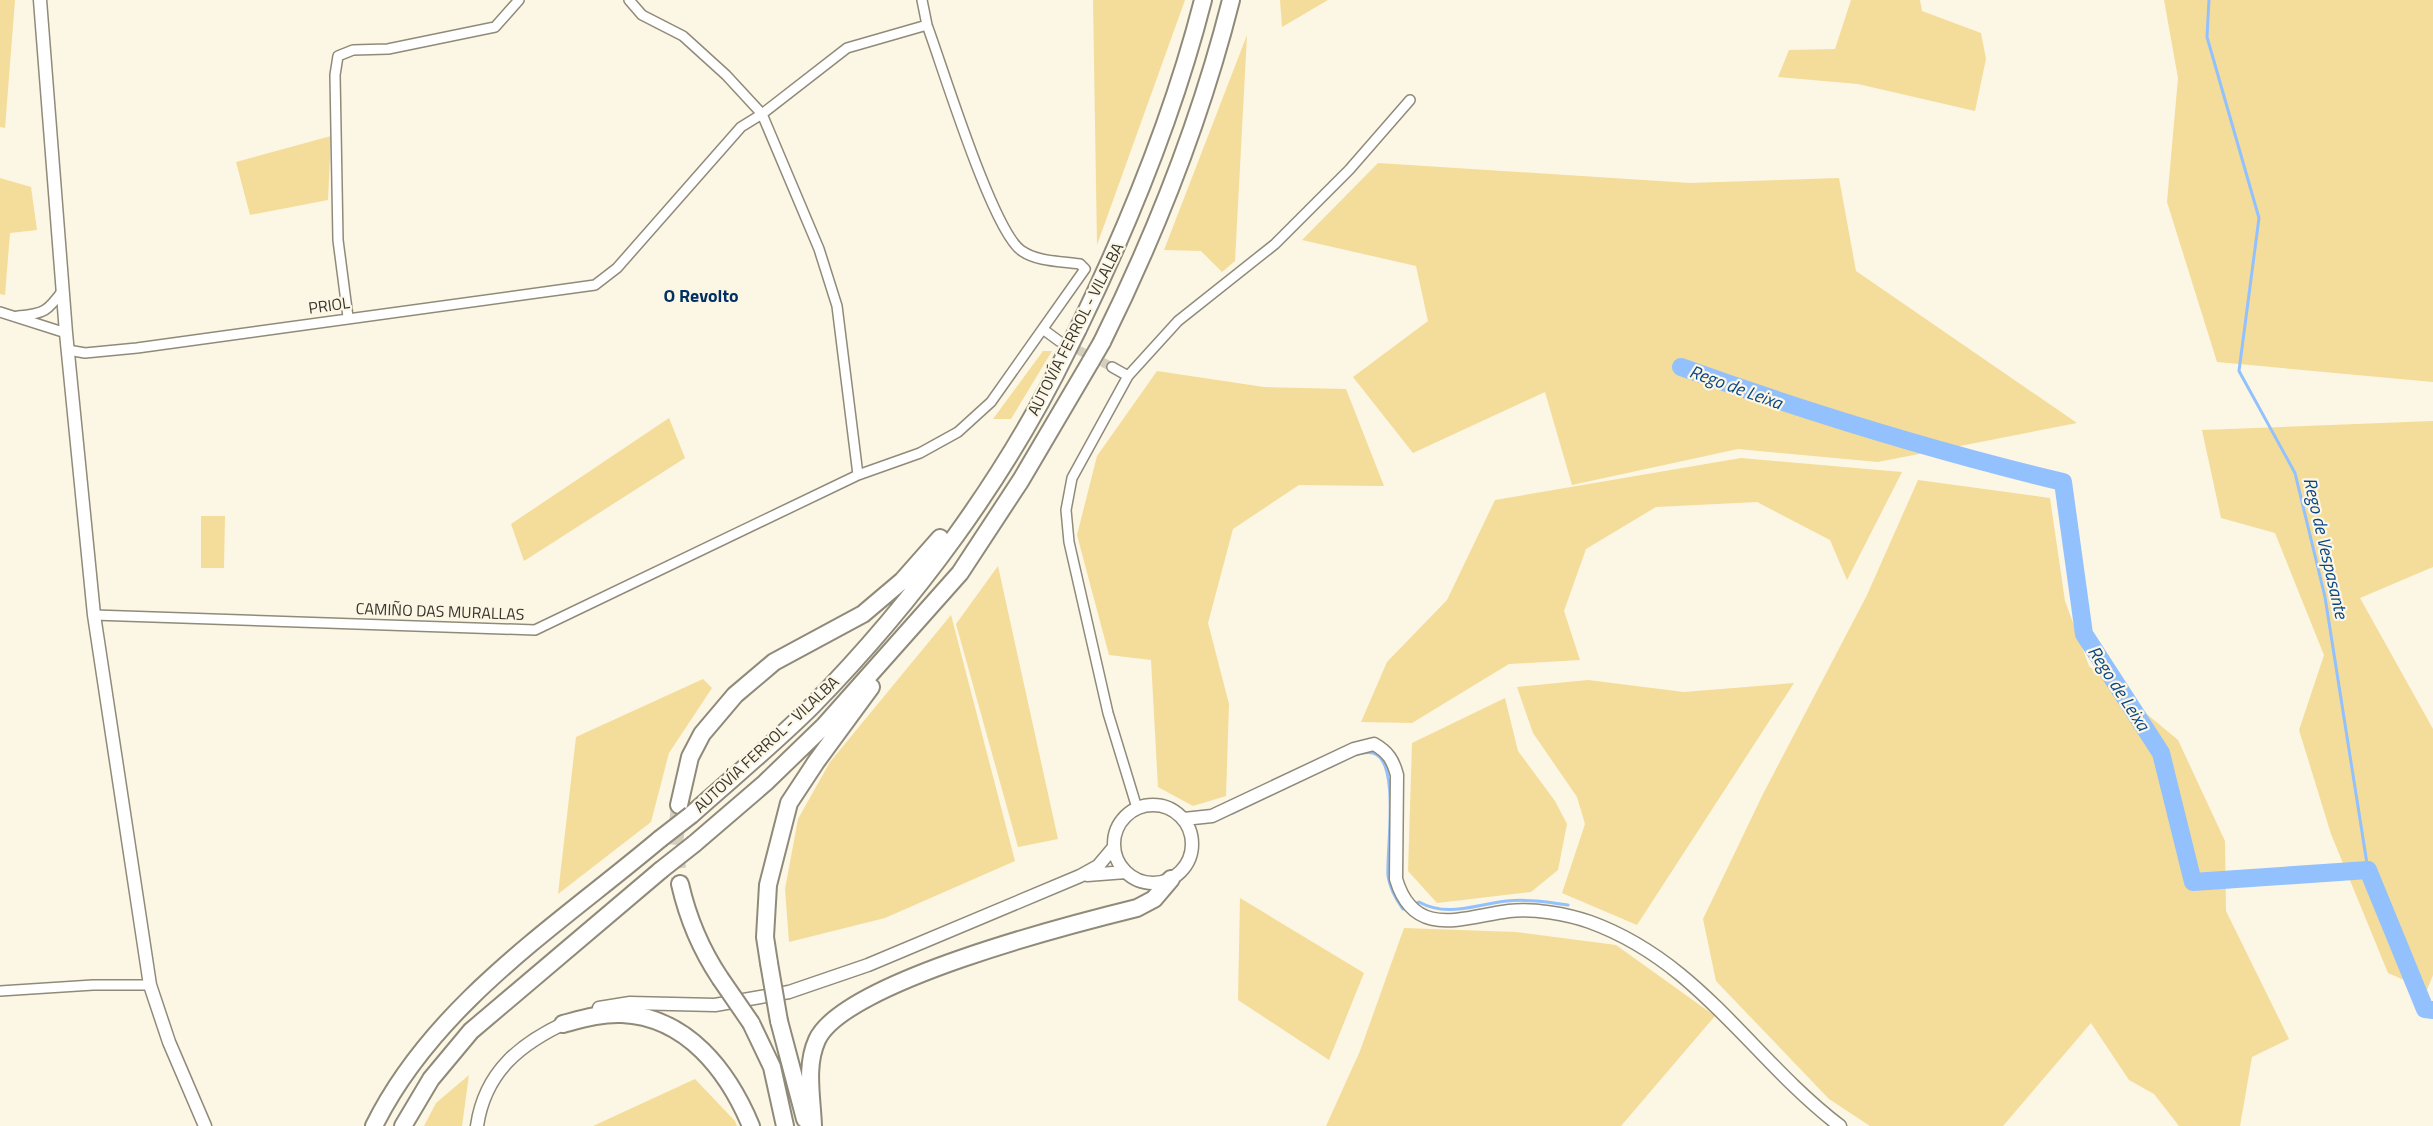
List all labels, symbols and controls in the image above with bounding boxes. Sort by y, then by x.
street label: AUTOVÍA FERROL - VILALBA [1021,238,1129,420]
district label: O Revolto [663,282,739,309]
street label: PRIOL [307,290,352,320]
water label: Rego de Leixa [1686,358,1787,417]
water label: Rego de Vespasante [2297,475,2356,623]
street label: CAMIÑO DAS MURALLAS [355,596,525,626]
water label: Rego de Leixa [2081,640,2157,737]
street label: AUTOVÍA FERROL - VILALBA [688,670,844,818]

